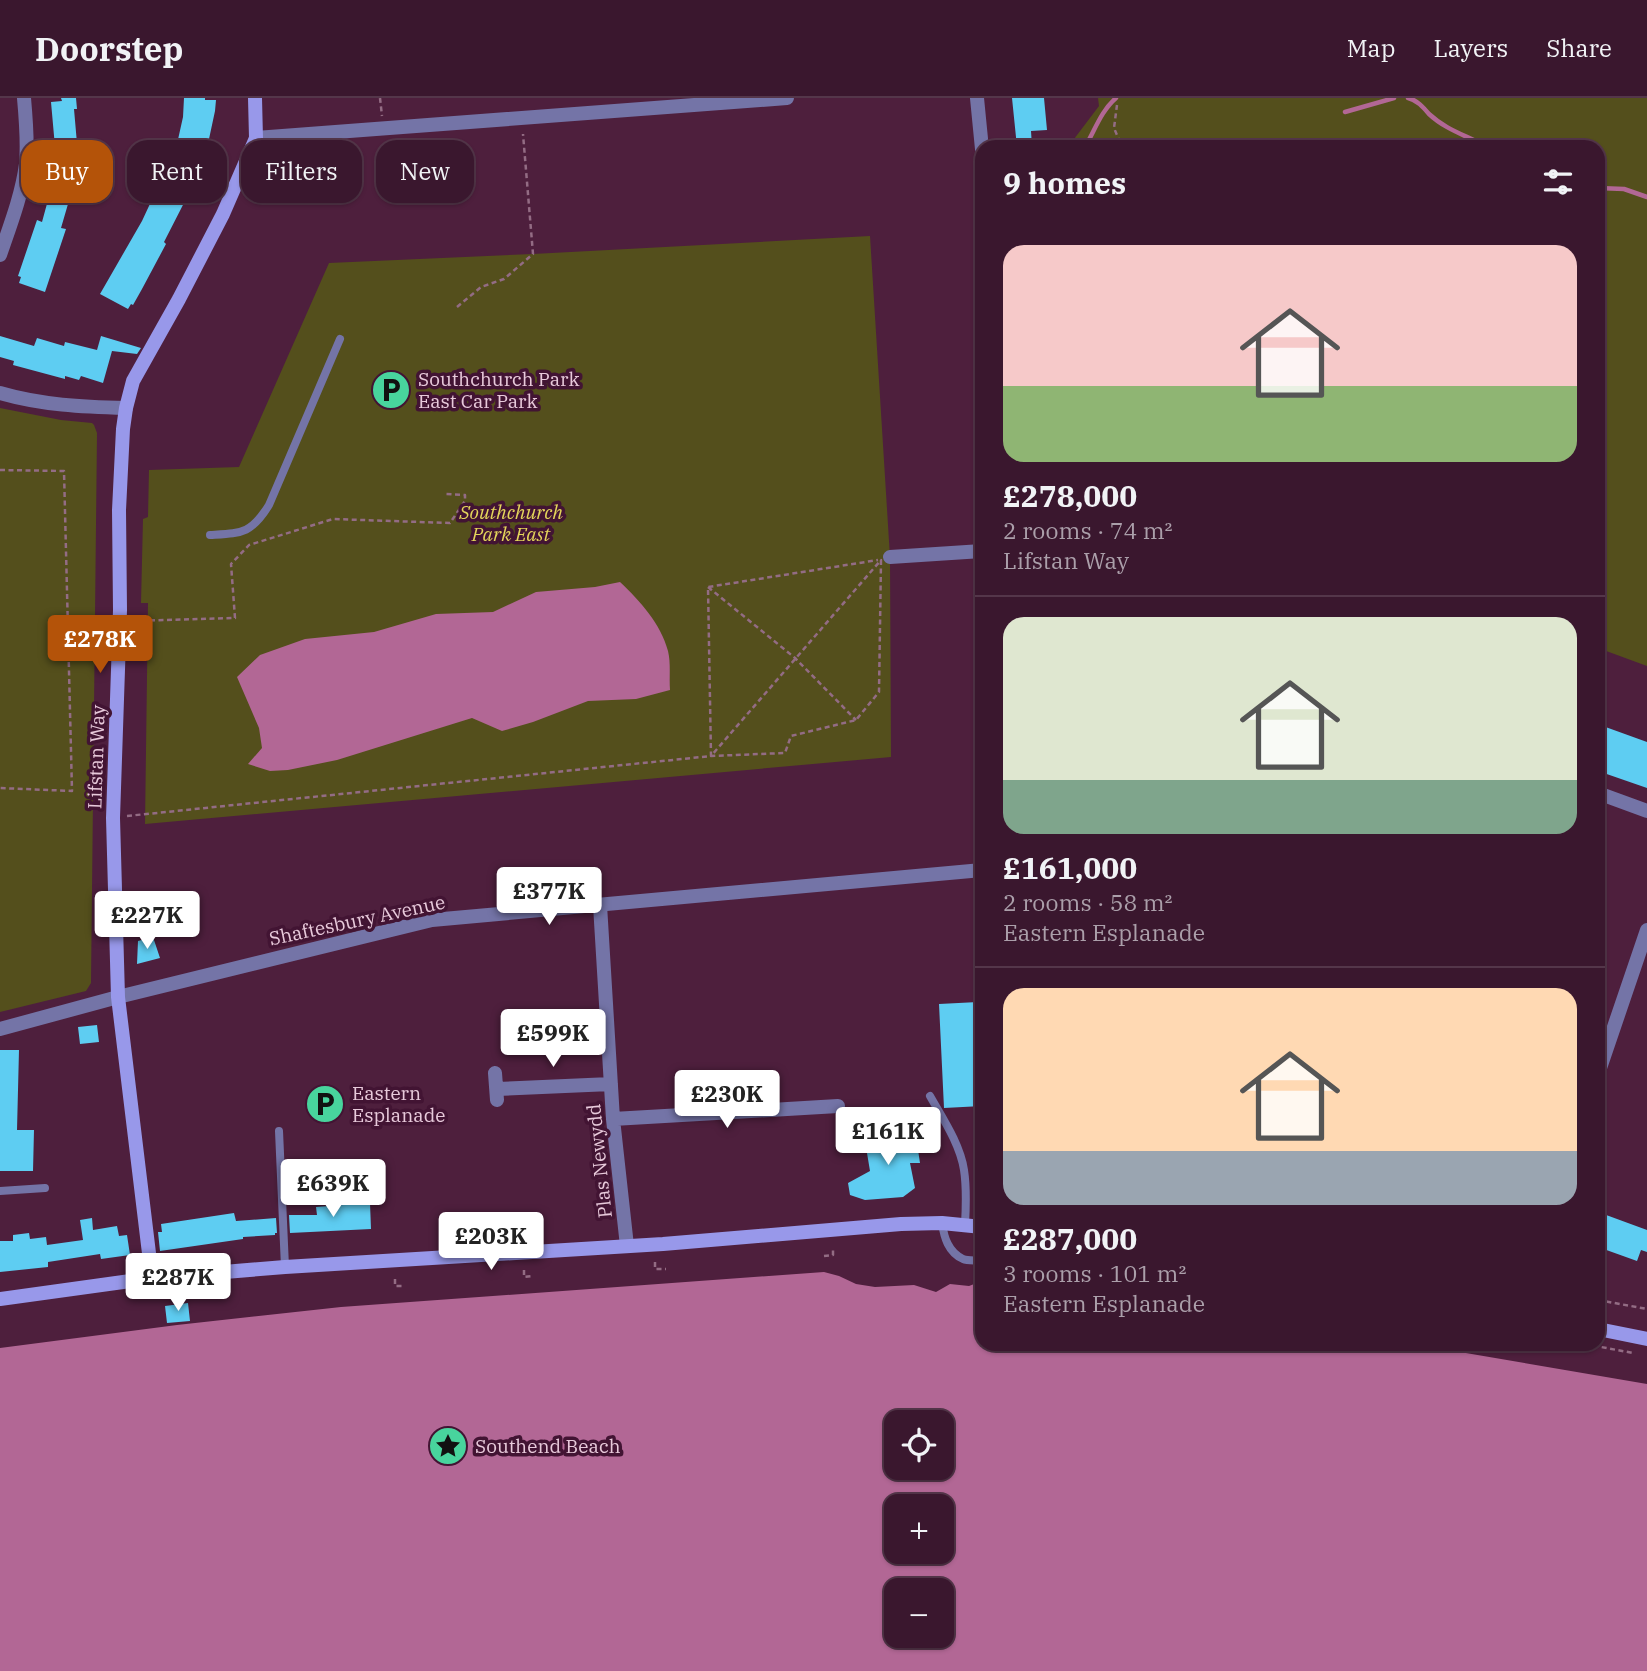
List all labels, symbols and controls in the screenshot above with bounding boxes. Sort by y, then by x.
text: Doorstep [35,27,183,70]
text: Map [1347,32,1395,64]
text: Layers [1433,32,1508,64]
text: Share [1546,32,1612,64]
chip: Buy [21,140,113,203]
chip: Rent [127,140,227,203]
chip: Filters [241,140,362,203]
chip: New [376,140,474,203]
text: 9 homes [1003,163,1126,202]
icon: filters [1539,163,1577,201]
icon: home [1227,290,1353,416]
place label: Southchurch Park East Car Park [418,367,580,413]
parking icon: Southchurch Park East Car Park [370,369,412,411]
text: £278,000 [1003,476,1137,515]
park label: Southchurch Park East [458,500,563,546]
text: 2 rooms · 74 m² [1003,515,1173,545]
text: Lifstan Way [1003,545,1129,575]
pin: £278K [51,616,149,675]
text: £278K [64,623,136,653]
icon: home [1227,662,1353,788]
street label: Lifstan Way [82,704,110,809]
text: £161,000 [1003,848,1137,887]
pin: £377K [500,868,598,927]
text: £377K [513,875,585,905]
text: 2 rooms · 58 m² [1003,887,1173,917]
street label: Shaftesbury Avenue [267,890,447,950]
pin: £227K [98,892,196,951]
text: £227K [111,899,183,929]
text: Eastern Esplanade [1003,917,1205,947]
pin: £599K [504,1010,602,1069]
text: £599K [517,1017,589,1047]
icon: home [1227,1033,1353,1159]
pin: £230K [678,1070,776,1130]
text: £230K [691,1078,763,1108]
place label: Eastern Esplanade [352,1081,445,1127]
parking icon: Eastern Esplanade [304,1083,346,1125]
street label: Plas Newydd [581,1103,617,1219]
pin: £161K [839,1108,937,1167]
text: £161K [852,1115,924,1145]
pin: £639K [284,1160,382,1219]
text: £639K [297,1167,369,1197]
pin: £203K [442,1212,540,1272]
text: £287,000 [1003,1219,1137,1258]
text: £203K [455,1220,527,1250]
pin: £287K [129,1254,227,1313]
text: 3 rooms · 101 m² [1003,1258,1186,1288]
text: £287K [142,1261,214,1291]
text: Eastern Esplanade [1003,1288,1205,1318]
map controls [884,1410,954,1648]
button: locate [884,1410,954,1480]
place icon: Southend Beach [427,1425,469,1467]
place label: Southend Beach [475,1434,621,1458]
button: + [884,1494,954,1564]
button: − [884,1578,954,1648]

